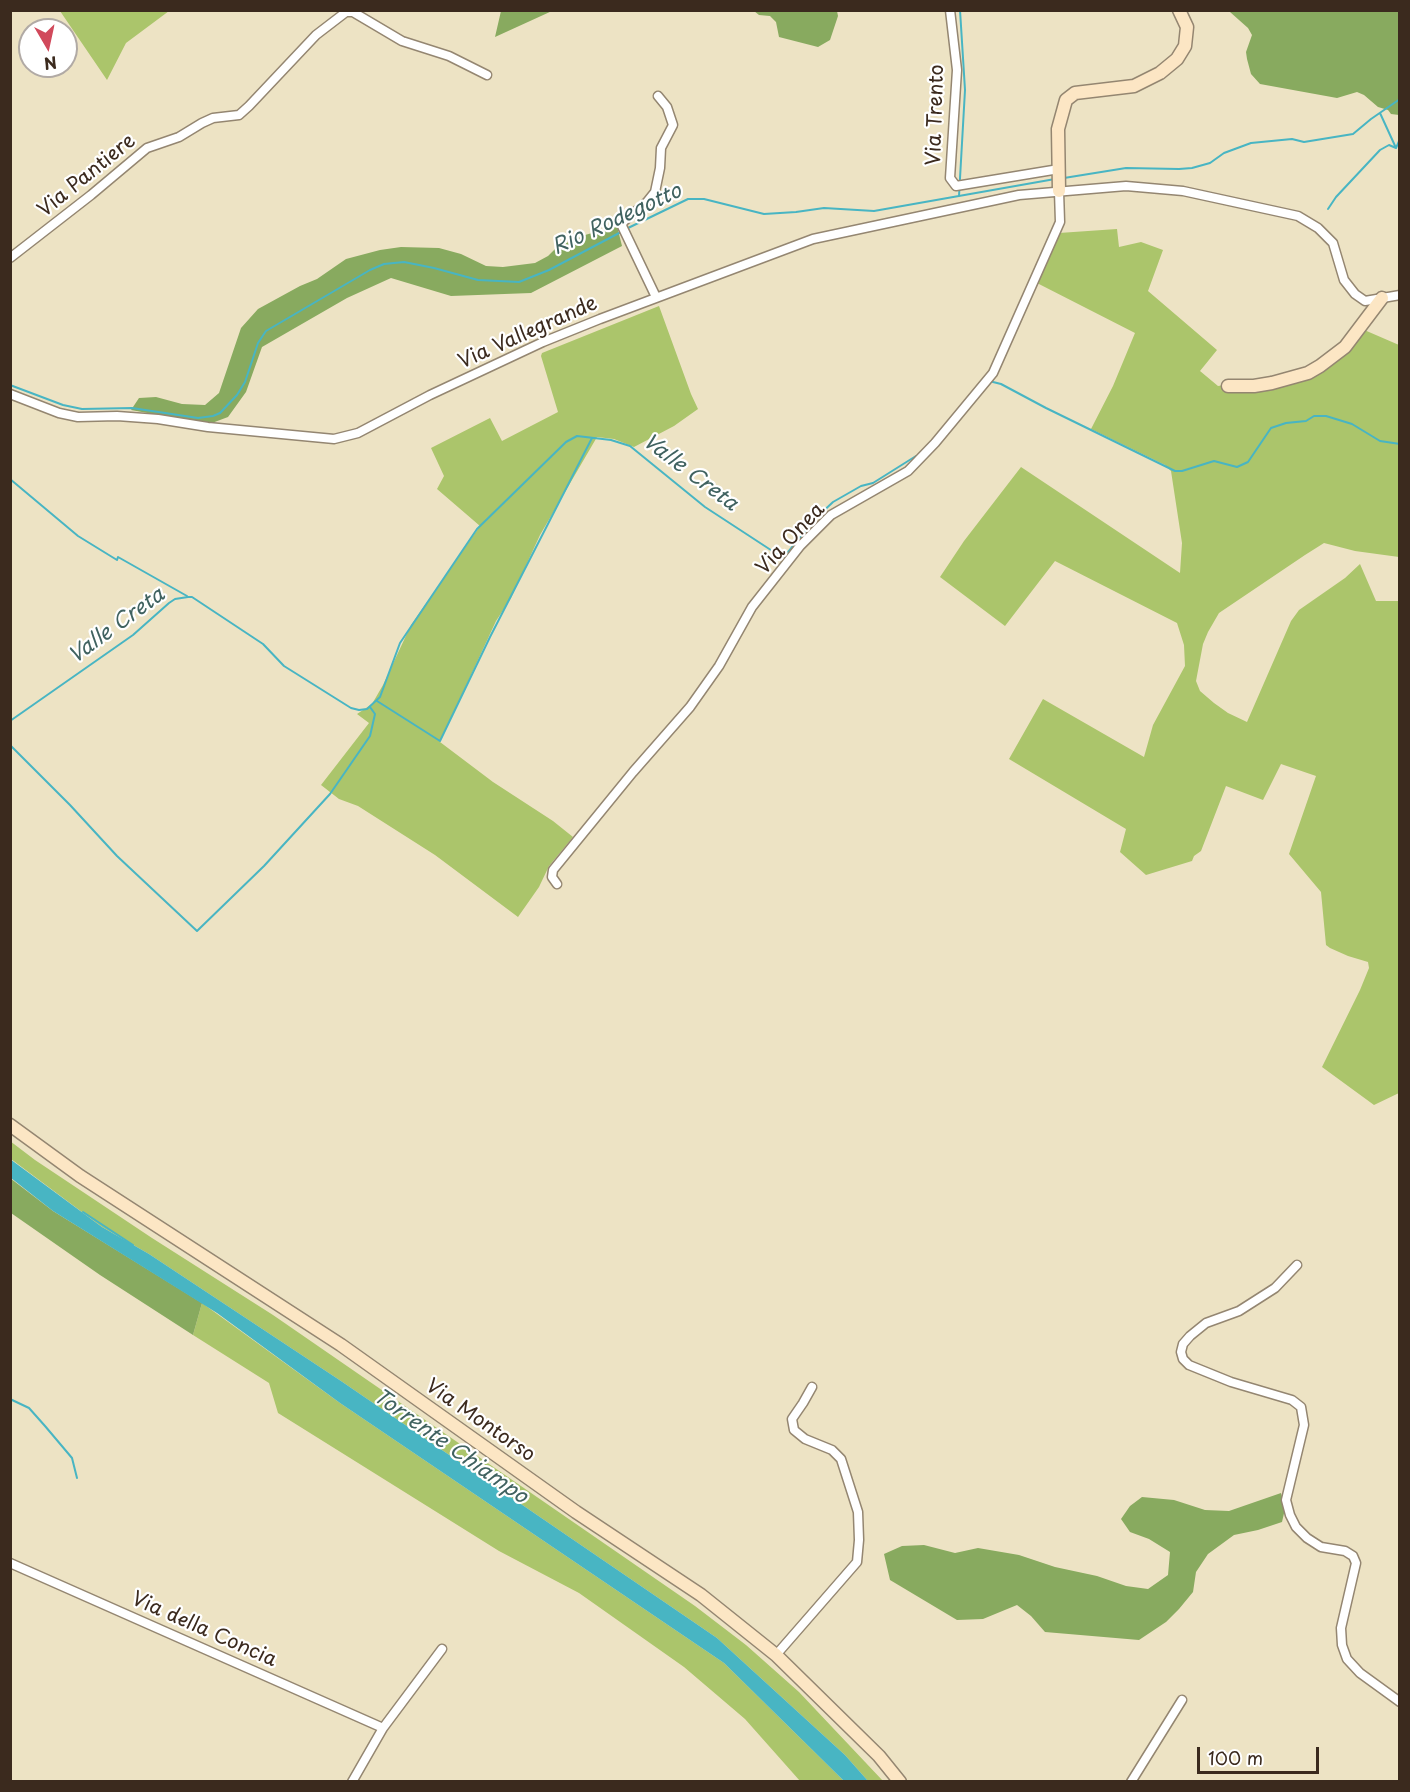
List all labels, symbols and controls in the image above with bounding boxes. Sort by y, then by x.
north arrow [18,18,78,78]
text: N [42,51,59,77]
street label: Via Trento [922,64,950,166]
street label: Via Pantiere [33,129,141,223]
water label: Rio Rodegotto [548,179,686,261]
street label: Via Vallegrande [455,292,601,374]
water label: Valle Creta [638,429,742,517]
street label: Via Onea [752,498,830,580]
water label: Valle Creta [64,583,170,669]
street label: Via Montorso [421,1374,539,1468]
water label: Torrente Chiampo [368,1384,532,1510]
street label: Via della Concia [128,1587,280,1673]
scale bar [1200,1735,1322,1773]
text: 100 m [1208,1744,1263,1771]

